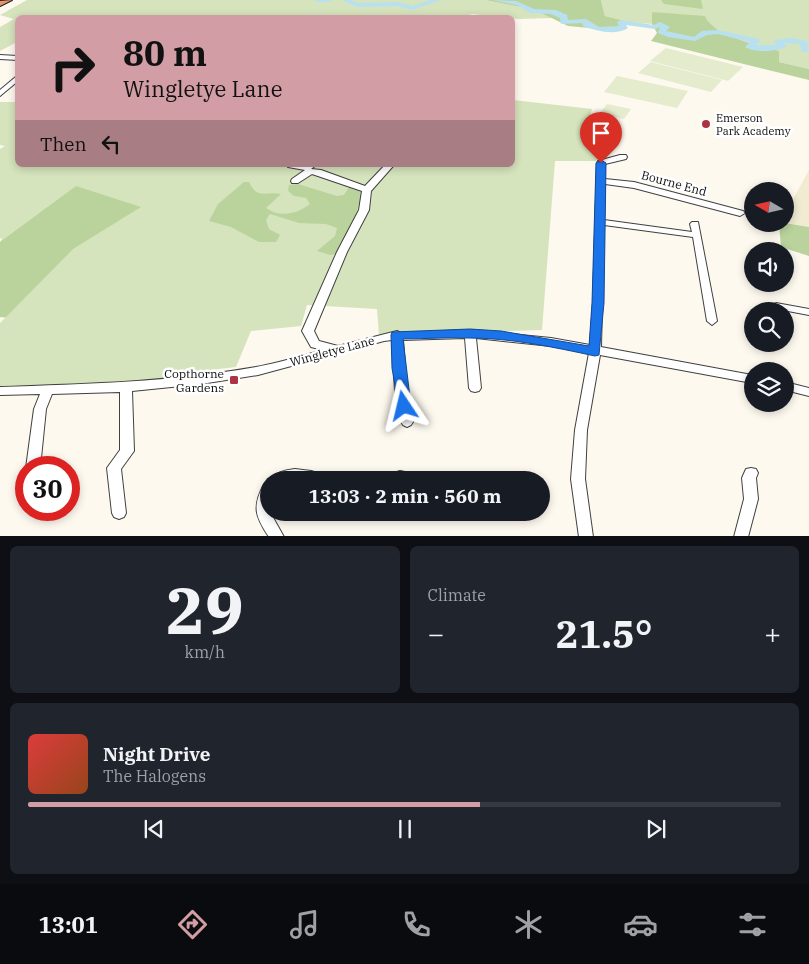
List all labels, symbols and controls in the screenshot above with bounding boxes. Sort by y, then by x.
text: 80 m [123,30,207,76]
icon: right [40,35,105,100]
text: Wingletye Lane [123,74,282,103]
place label: Emerson Park Academy [716,111,791,138]
pin [580,112,622,163]
marker: Emerson Park Academy [700,118,712,130]
icon: arrive [587,119,615,147]
icon: left [97,130,125,158]
text: Then [40,132,87,156]
street label: Bourne End [640,167,708,199]
north arrow [744,182,794,232]
map controls [744,182,794,412]
button: sound [744,242,794,292]
button: search [744,302,794,352]
street label: Wingletye Lane [288,333,376,369]
button: layers [744,362,794,412]
place label: Copthorne Gardens [164,366,224,395]
marker: Copthorne Gardens [228,374,240,386]
position arrow [377,379,429,431]
speed limit sign: 30 [15,456,80,521]
text: 13:03 · 2 min · 560 m [309,484,501,508]
text: 29 [166,567,244,652]
text: Climate [428,585,486,605]
text: 21.5° [556,609,653,658]
text: − [428,615,444,652]
text: + [764,615,781,652]
text: km/h [185,642,225,662]
text: Night Drive [103,742,211,766]
text: The Halogens [103,766,206,786]
icon: previous [140,815,168,843]
icon: pause [391,815,419,843]
icon: next [642,815,670,843]
icon: directions [175,907,210,942]
icon: music [287,907,322,942]
icon: phone [399,907,434,942]
icon: climate [511,907,546,942]
icon: car [623,907,658,942]
icon: filters [735,907,770,942]
text: 13:01 [39,910,98,939]

